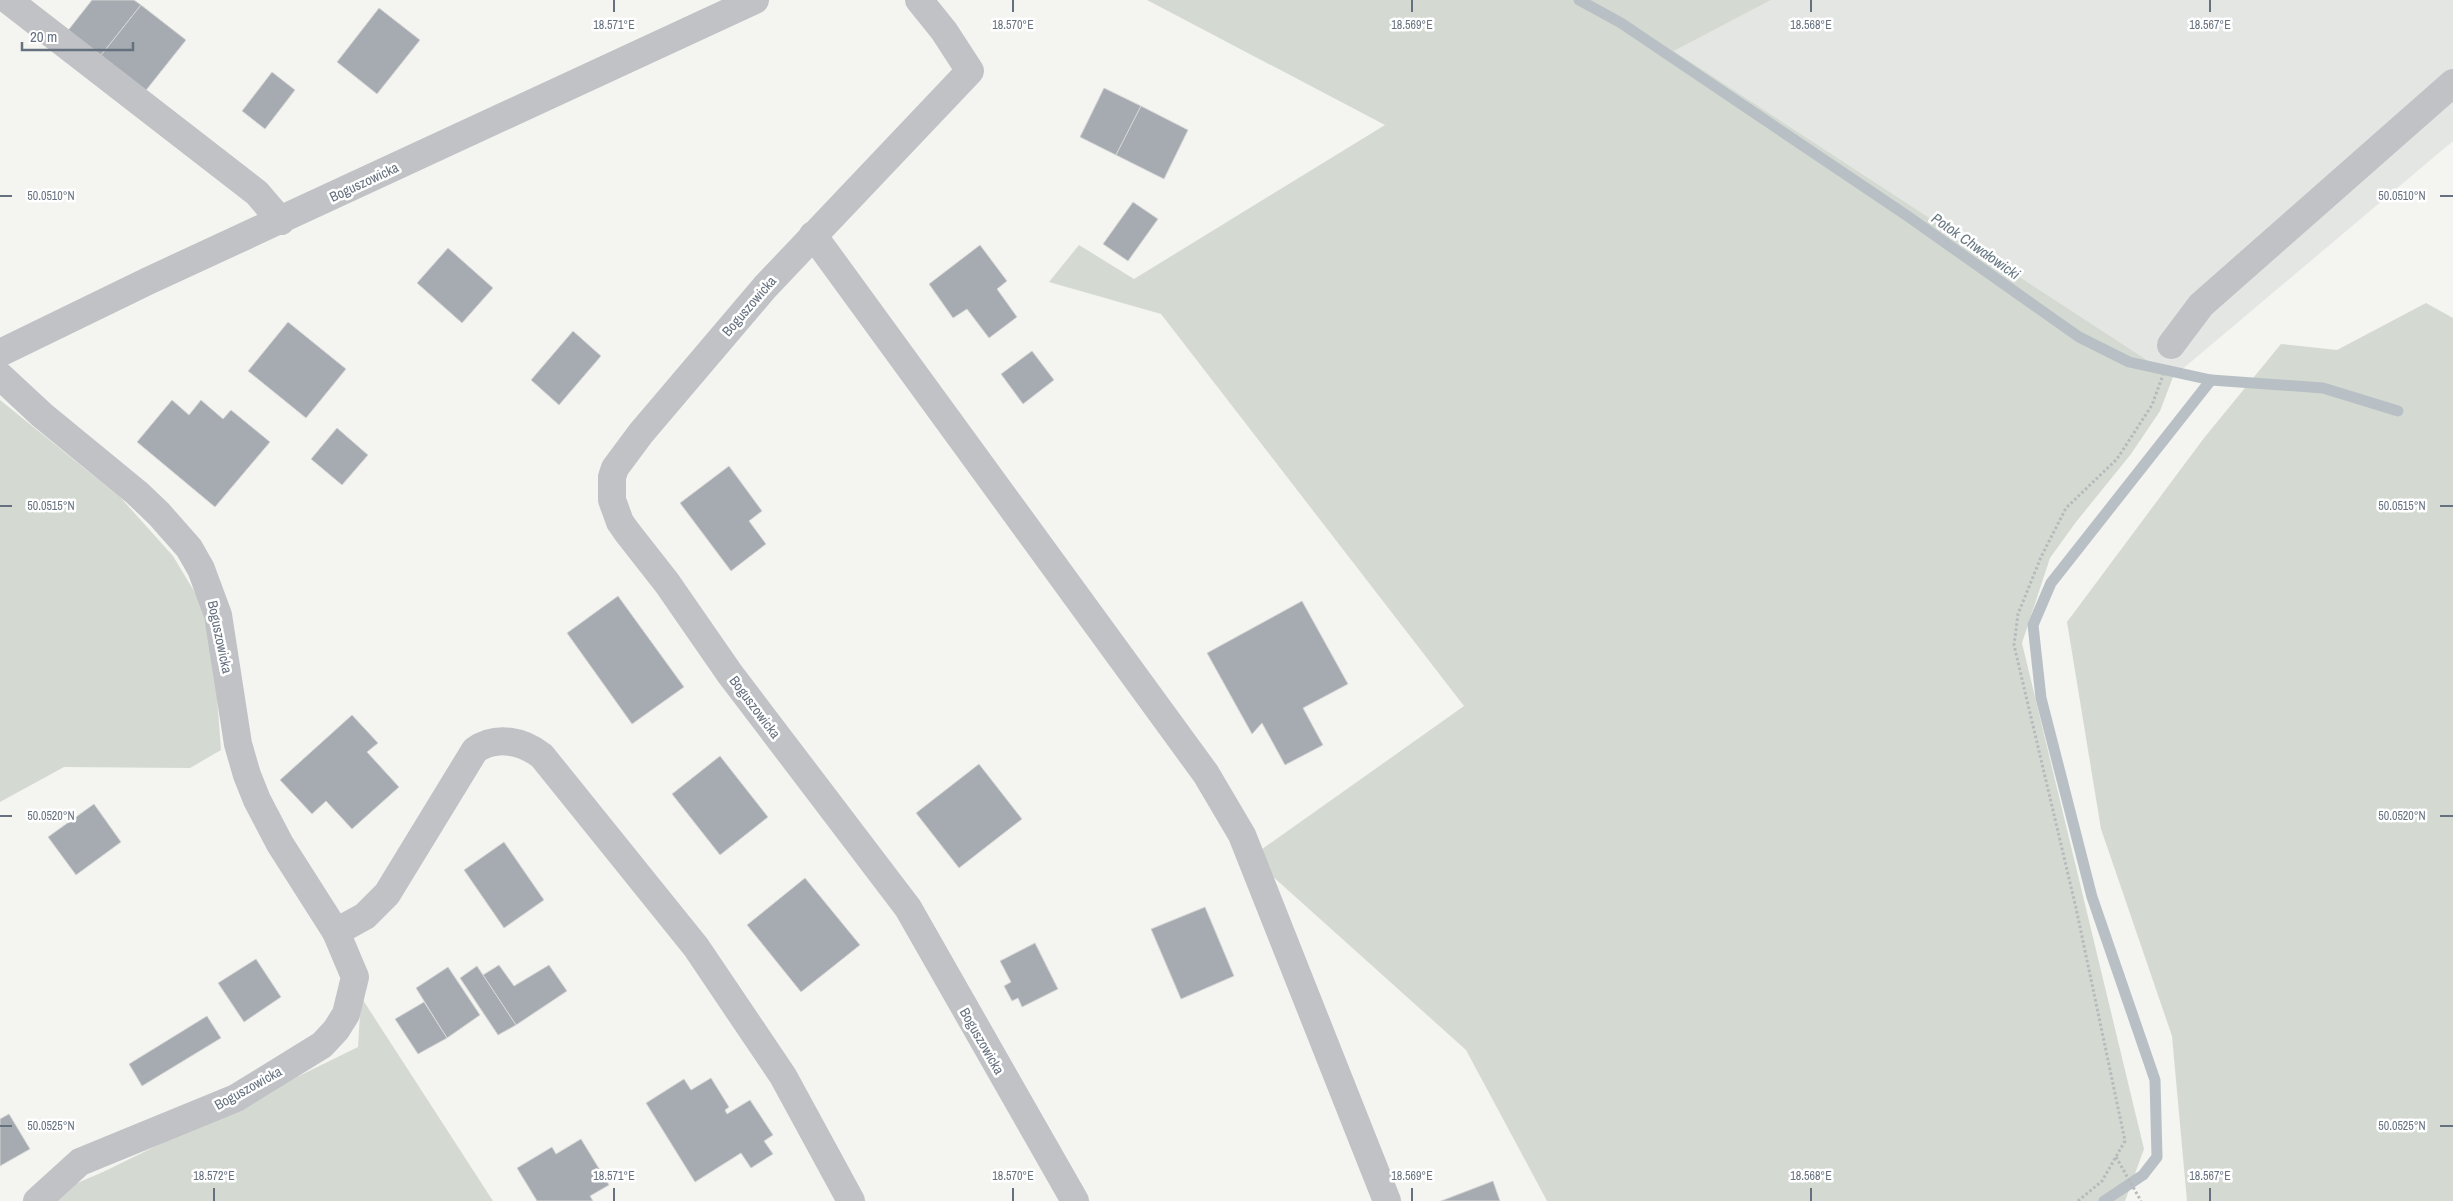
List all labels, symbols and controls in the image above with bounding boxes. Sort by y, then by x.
text: 18.571°E [593,17,635,33]
text: 18.570°E [992,17,1034,33]
text: 18.569°E [1391,17,1433,33]
text: 18.568°E [1790,17,1832,33]
text: 18.567°E [2189,17,2231,33]
scale bar [22,20,134,52]
text: 20 m [30,26,57,47]
street label: Boguszowicka [327,158,402,206]
text: 50.0510°N [27,188,75,204]
text: 50.0510°N [2378,188,2426,204]
water label: Potok Chwałowicki [1927,208,2025,285]
street label: Boguszowicka [718,272,780,340]
text: 50.0515°N [27,498,75,514]
text: 50.0515°N [2378,498,2426,514]
street label: Boguszowicka [204,599,237,676]
street label: Boguszowicka [726,672,785,742]
text: 50.0520°N [27,808,75,824]
text: 50.0520°N [2378,808,2426,824]
street label: Boguszowicka [956,1004,1009,1078]
street label: Boguszowicka [211,1062,285,1114]
text: 50.0525°N [27,1118,75,1134]
text: 50.0525°N [2378,1118,2426,1134]
text: 18.572°E [193,1168,235,1184]
text: 18.571°E [593,1168,635,1184]
text: 18.570°E [992,1168,1034,1184]
text: 18.569°E [1391,1168,1433,1184]
text: 18.568°E [1790,1168,1832,1184]
text: 18.567°E [2189,1168,2231,1184]

